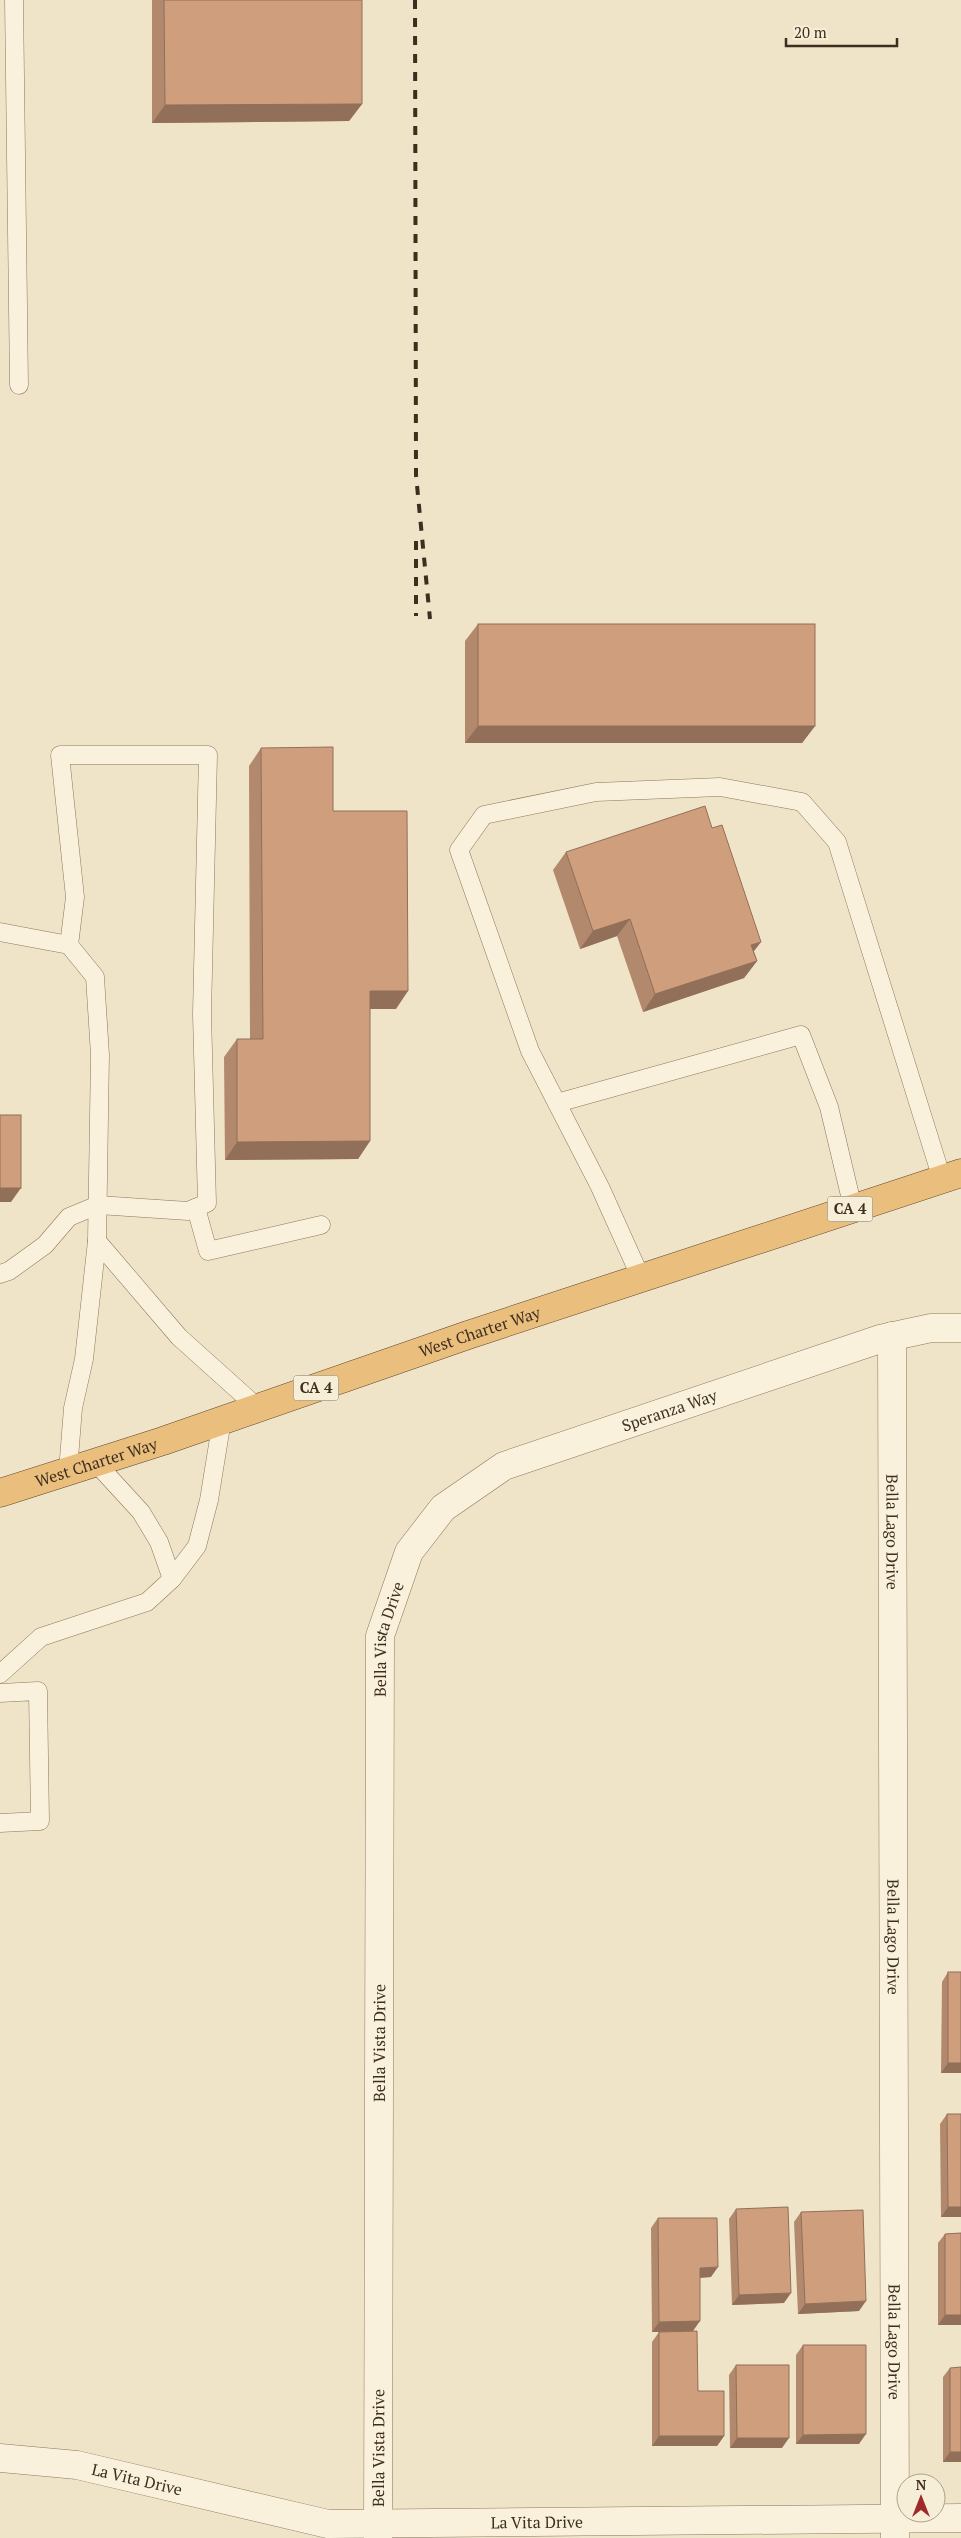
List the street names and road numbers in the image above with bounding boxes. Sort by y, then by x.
road number: CA 4 [828,1196,872,1222]
street label: West Charter Way [416,1301,544,1362]
road number: CA 4 [294,1376,338,1400]
street label: Speranza Way [619,1384,721,1436]
street label: West Charter Way [32,1432,161,1492]
street label: Bella Lago Drive [881,1474,904,1590]
street label: Bella Vista Drive [369,1579,409,1697]
street label: Bella Lago Drive [882,1879,905,1995]
street label: Bella Vista Drive [368,1984,390,2102]
street label: Bella Lago Drive [883,2284,906,2400]
street label: Bella Vista Drive [367,2389,389,2507]
street label: La Vita Drive [90,2458,184,2500]
street label: La Vita Drive [491,2511,583,2533]

